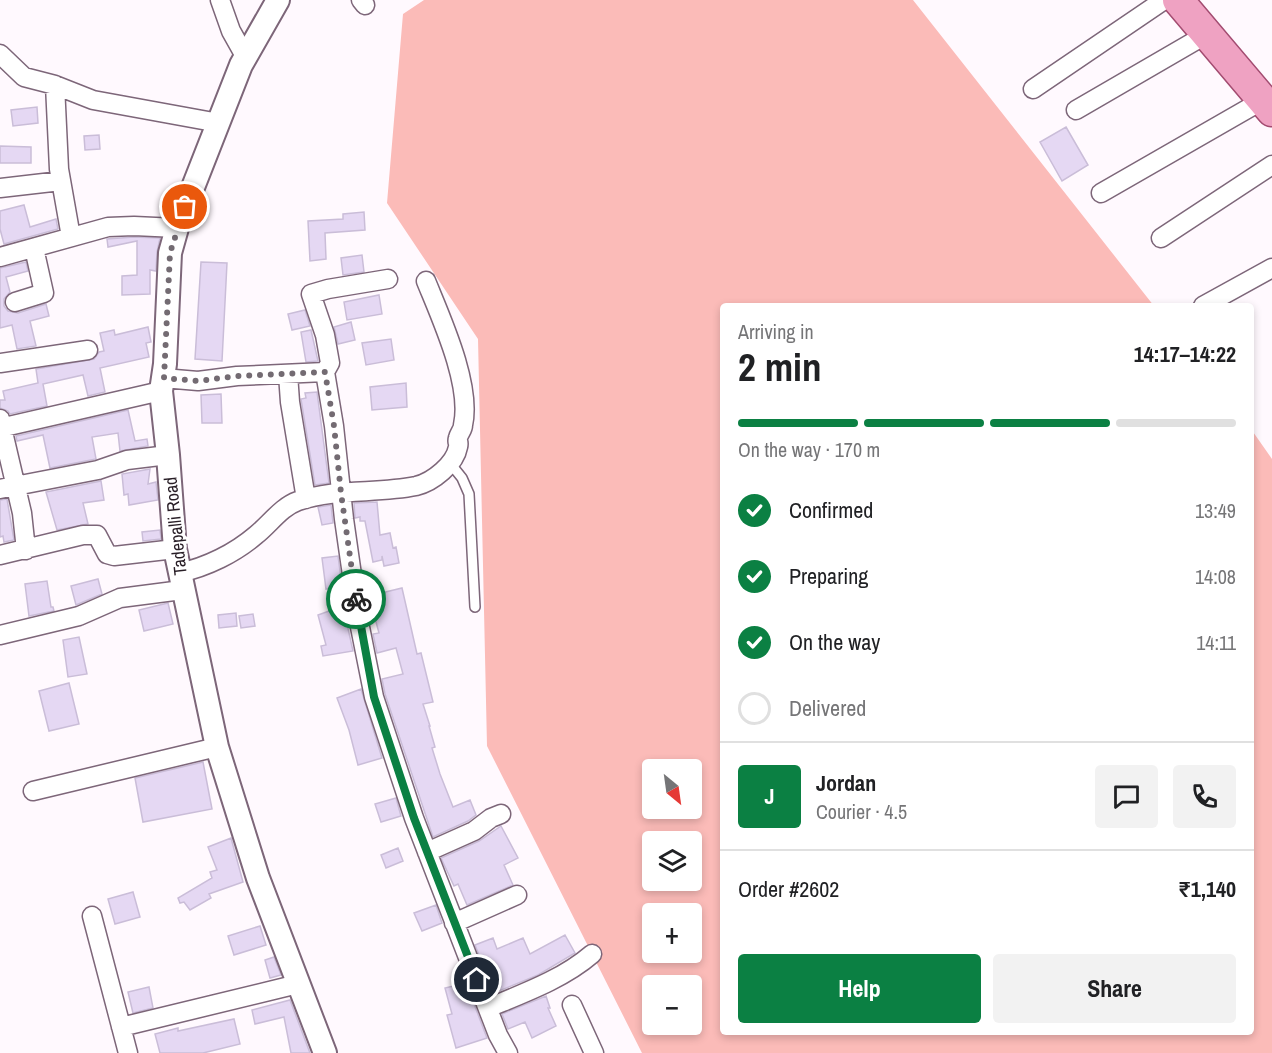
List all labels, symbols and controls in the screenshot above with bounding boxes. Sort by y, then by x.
pin [159,181,210,232]
icon: bag [168,190,201,223]
text: Arriving in [738,318,814,345]
text: 14:17–14:22 [1134,339,1236,369]
text: 2 min [738,341,822,393]
text: On the way · 170 m [738,436,880,463]
street label: Tadepalli Road [157,476,193,576]
icon: check [738,494,771,527]
text: Confirmed [789,495,873,525]
text: 13:49 [1195,497,1236,524]
icon: check [738,560,771,593]
text: Preparing [789,561,868,591]
text: 14:08 [1195,563,1236,590]
courier [326,569,386,629]
icon: bike [340,583,373,616]
icon: check [738,626,771,659]
text: On the way [789,627,880,657]
text: 14:11 [1196,629,1236,656]
text: Delivered [789,693,866,723]
north arrow [642,759,702,819]
map controls [642,759,702,1035]
button: chat [1095,765,1158,828]
button: phone [1173,765,1236,828]
text: Jordan [816,768,876,798]
text: J [764,781,775,811]
text: Courier · 4.5 [816,798,907,825]
button: layers [642,831,702,891]
text: Order #2602 [738,874,839,904]
text: ₹1,140 [1178,874,1236,904]
button: + [642,903,702,963]
pin [451,954,502,1005]
button: Help [738,954,981,1023]
button: Share [993,954,1236,1023]
icon: home [460,963,493,996]
button: − [642,975,702,1035]

